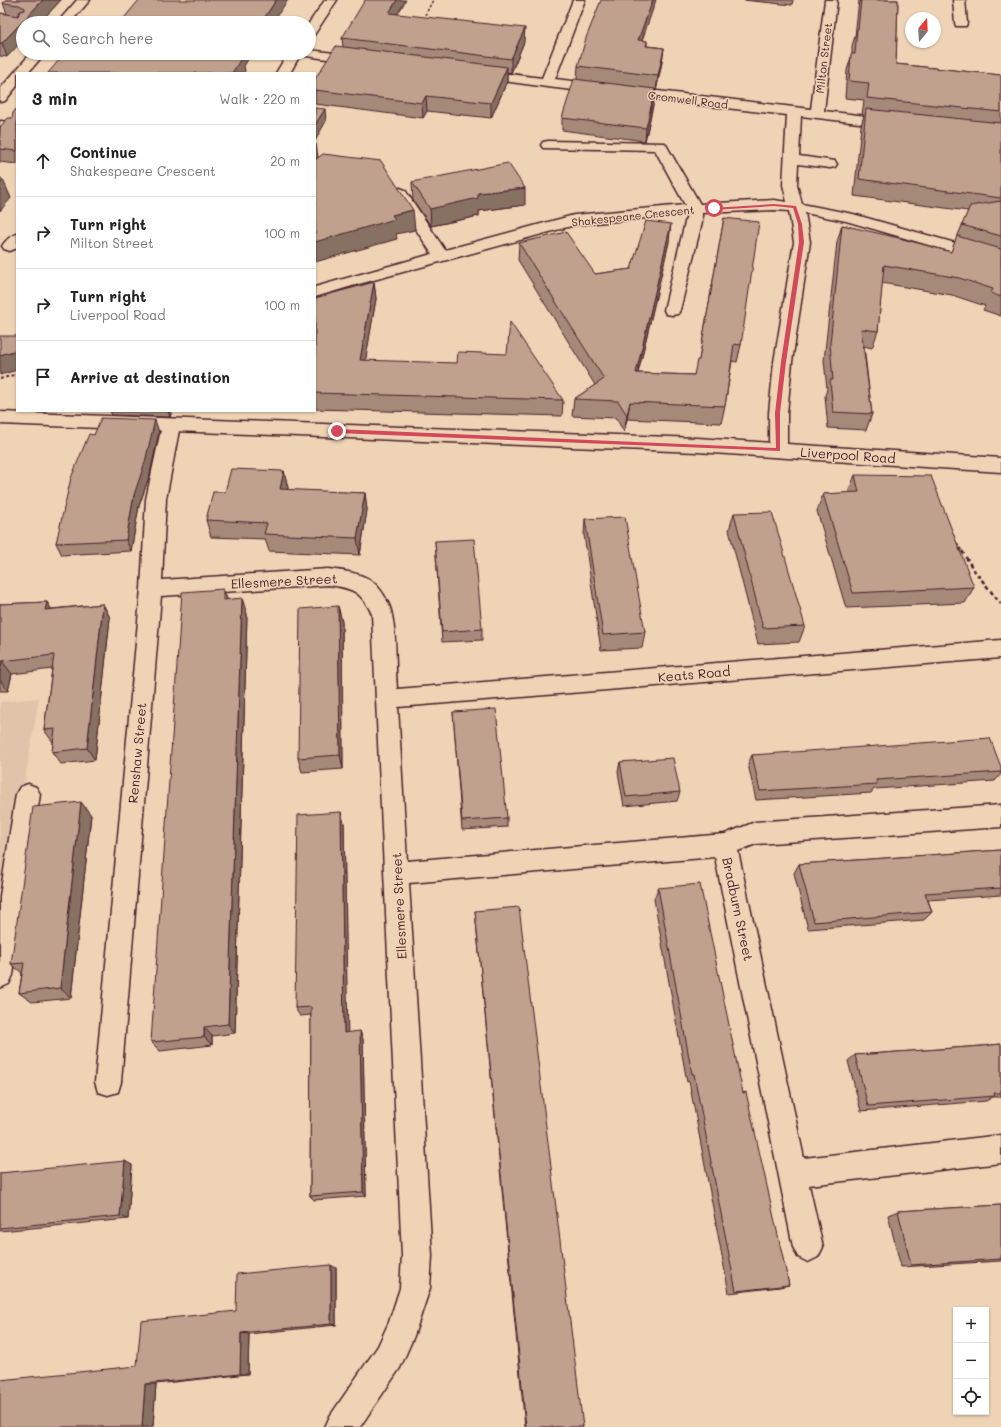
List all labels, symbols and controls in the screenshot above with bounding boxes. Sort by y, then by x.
north arrow [905,12,941,48]
search box [16,16,316,60]
street label: Milton Street [812,22,835,94]
icon: search [30,27,52,49]
text: Search here [62,28,153,48]
text: 3 min [32,87,77,109]
street label: Cromwell Road [647,87,729,112]
text: Walk · 220 m [219,90,300,107]
text: Continue [70,142,137,162]
icon: ahead [32,150,54,172]
text: 20 m [270,152,300,169]
text: Shakespeare Crescent [70,162,216,179]
route start [705,199,723,217]
street label: Shakespeare Crescent [571,202,695,229]
text: Turn right [70,214,147,234]
icon: right [32,222,54,244]
text: 100 m [264,224,300,241]
text: Milton Street [70,234,154,251]
text: Turn right [70,286,147,306]
icon: right [32,294,54,316]
text: 100 m [264,296,300,313]
text: Liverpool Road [70,306,166,323]
icon: arrive [32,366,54,388]
text: Arrive at destination [70,367,230,387]
route end [328,422,346,440]
street label: Liverpool Road [800,443,896,466]
street label: Ellesmere Street [230,569,338,592]
street label: Keats Road [657,662,731,685]
street label: Renshaw Street [124,702,149,804]
street label: Ellesmere Street [387,852,410,960]
street label: Bradburn Street [719,855,758,963]
map controls [953,1307,989,1415]
button: + [953,1307,989,1343]
button: − [953,1343,989,1379]
button: locate [953,1379,989,1415]

